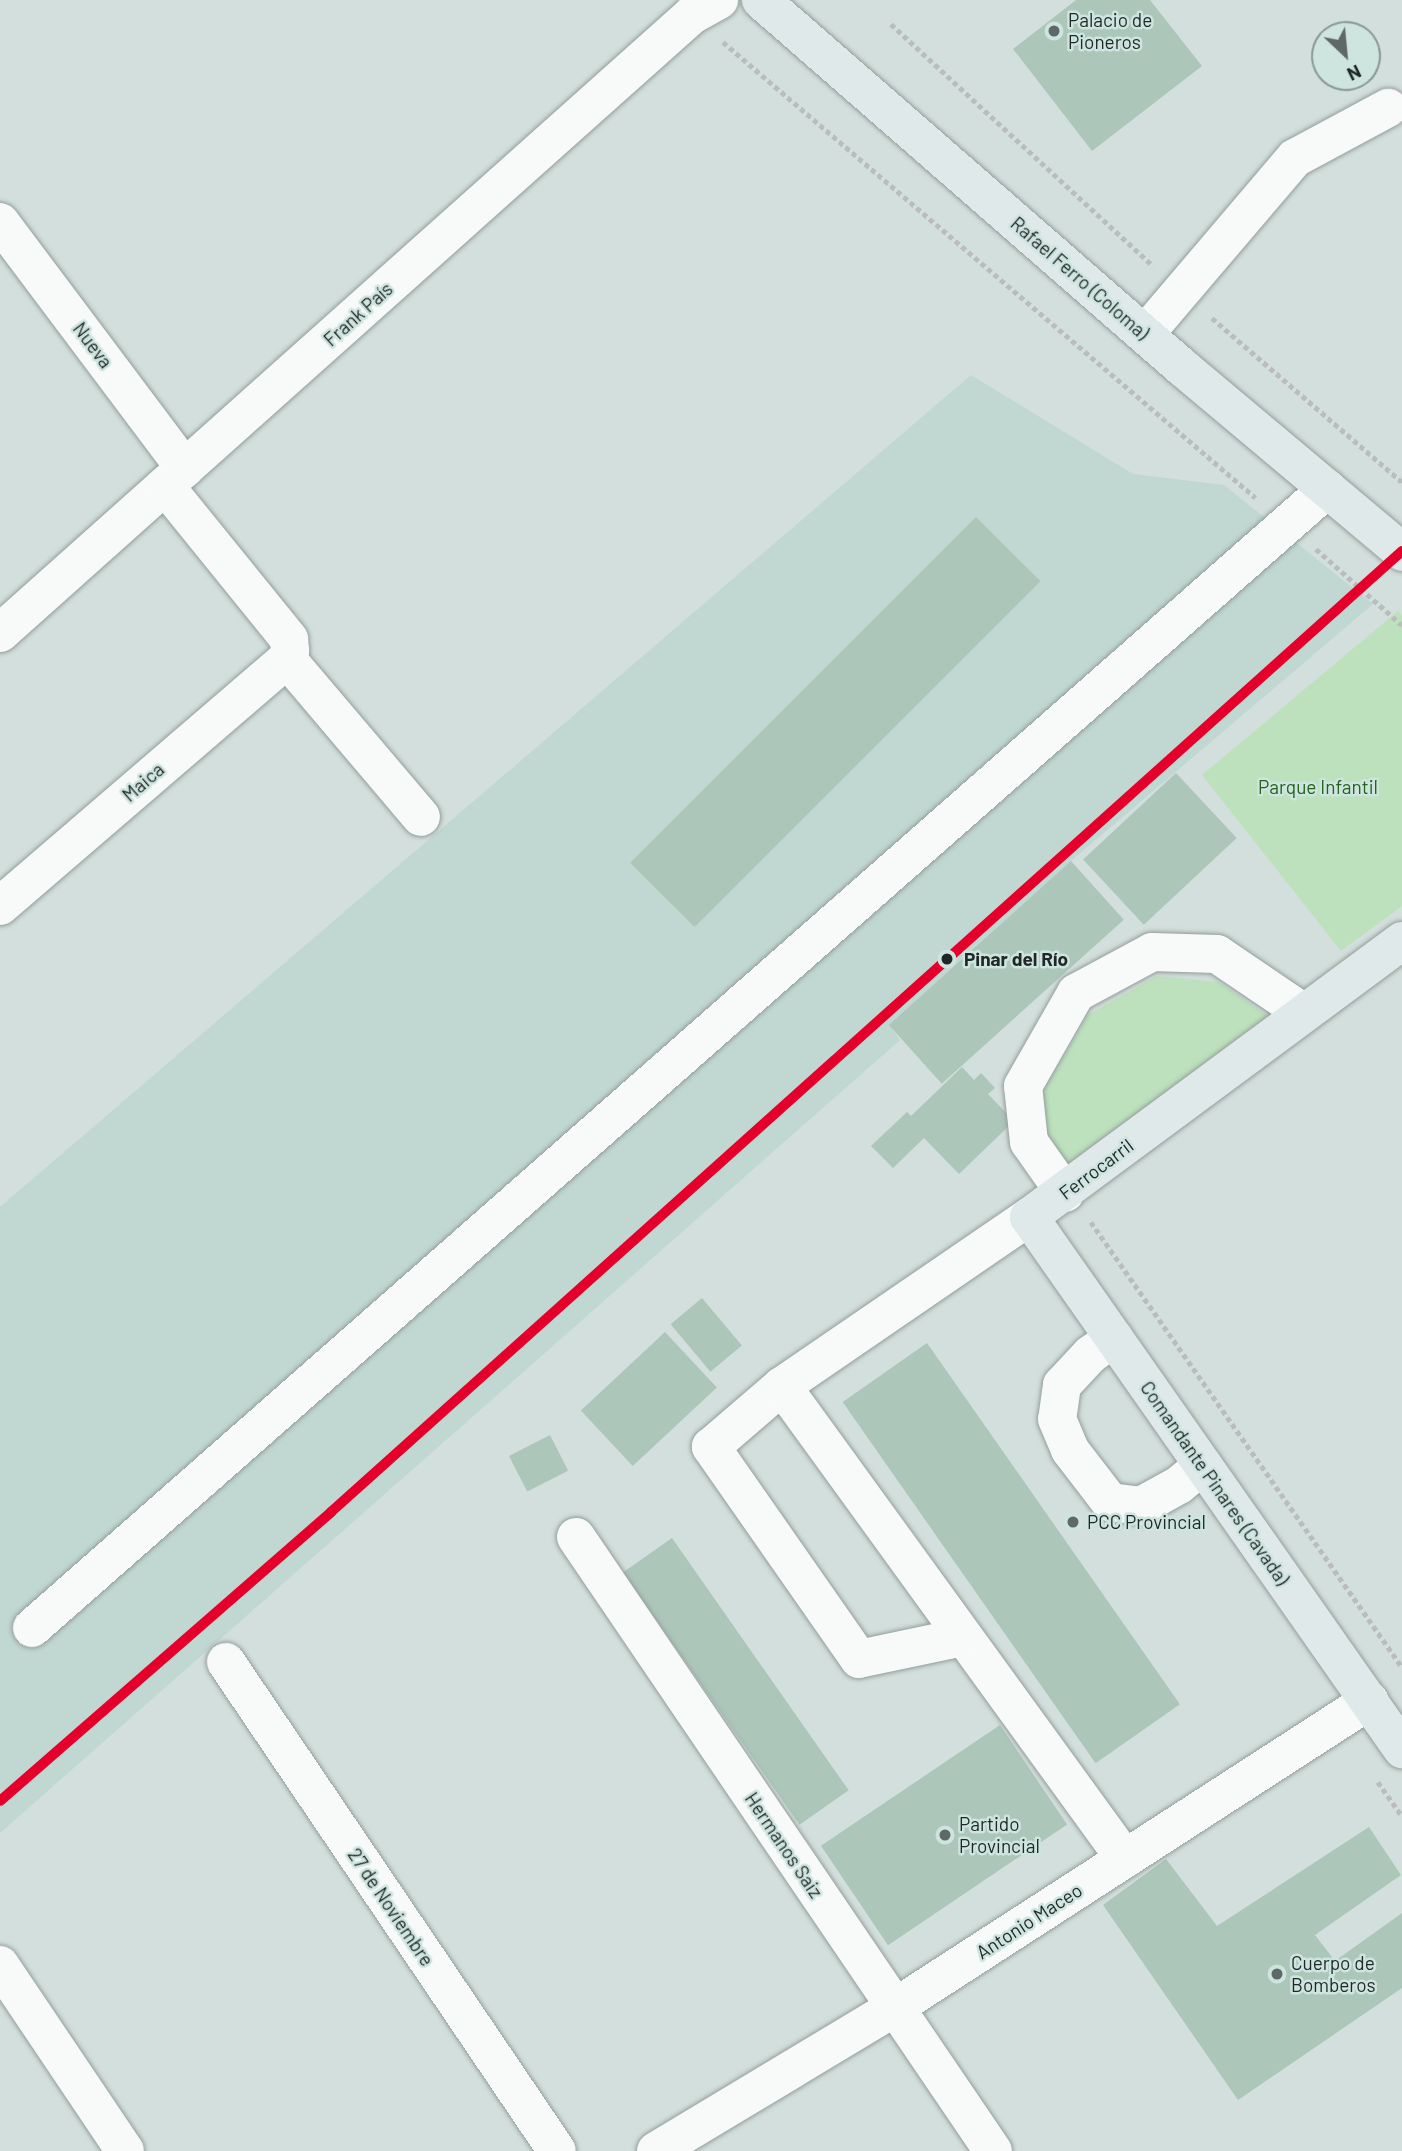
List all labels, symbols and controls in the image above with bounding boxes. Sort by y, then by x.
place label: Palacio de Pioneros [1068,9,1152,53]
north arrow [1311,21,1381,91]
marker: Palacio de Pioneros [1046,23,1062,39]
text: N [1344,60,1365,87]
street label: Rafael Ferro (Coloma) [1006,212,1154,344]
street label: Frank País [319,277,397,351]
street label: Nueva [68,318,118,372]
street label: Maica [118,758,168,806]
park label: Parque Infantil [1258,776,1378,798]
marker: Pinar del Río [936,948,958,970]
place label: Pinar del Río [964,948,1068,970]
street label: Ferrocarril [1054,1134,1138,1204]
street label: Comandante Pinares (Cavada) [1136,1377,1294,1589]
place label: PCC Provincial [1087,1511,1206,1533]
marker: PCC Provincial [1065,1514,1081,1530]
street label: Hermanos Saiz [740,1788,828,1902]
place label: Partido Provincial [959,1813,1040,1857]
marker: Partido Provincial [937,1827,953,1843]
street label: 27 de Noviembre [343,1844,439,1970]
street label: Antonio Maceo [972,1878,1086,1964]
place label: Cuerpo de Bomberos [1291,1952,1376,1996]
marker: Cuerpo de Bomberos [1269,1966,1285,1982]

